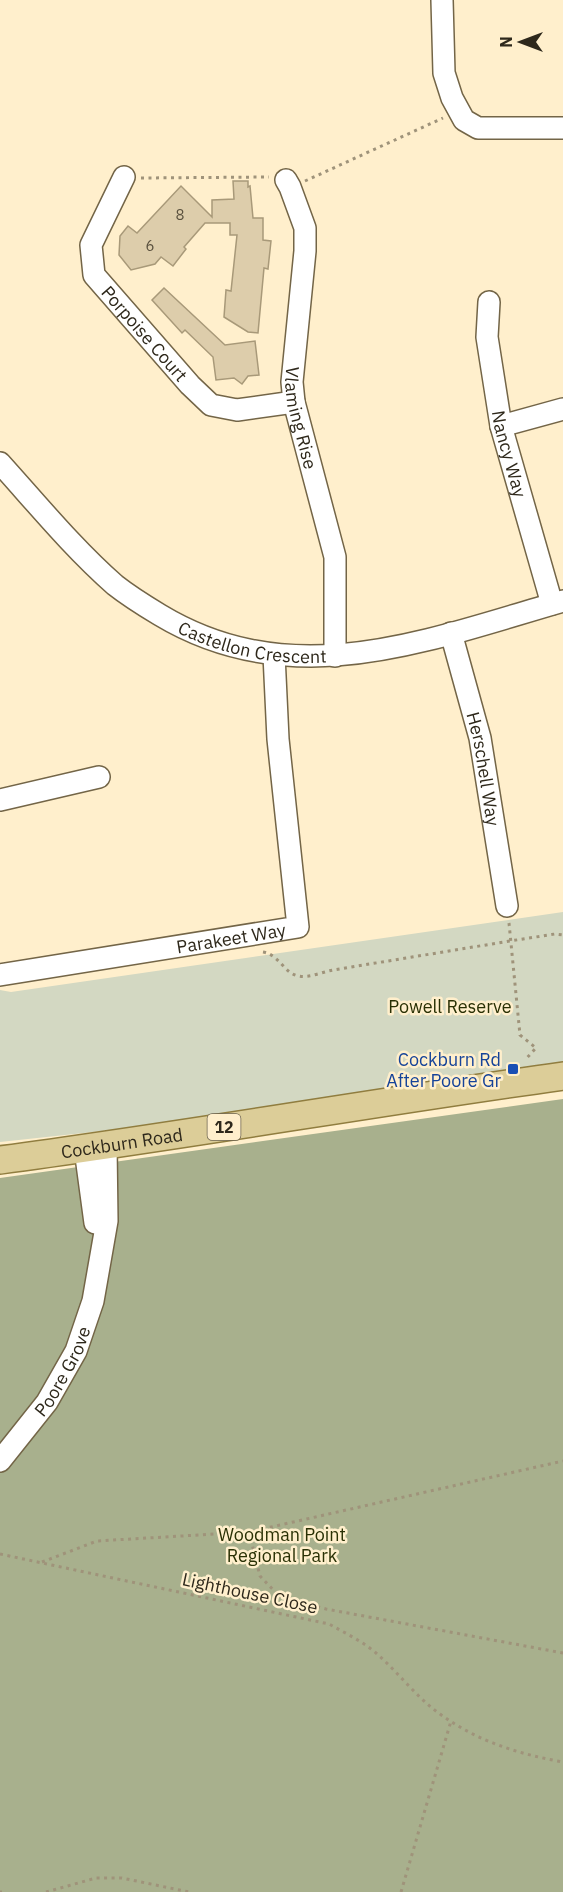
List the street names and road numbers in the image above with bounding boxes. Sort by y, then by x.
street label: Porpoise Court [97,281,193,386]
street label: Vlaming Rise [281,365,323,472]
street label: Nancy Way [487,409,532,500]
street label: Castellon Crescent [175,615,327,668]
street label: Herschell Way [462,709,505,828]
street label: Parakeet Way [175,918,287,958]
road number: 12 [208,1114,240,1140]
street label: Cockburn Road [59,1122,184,1163]
street label: Poore Grove [29,1323,95,1421]
street label: Lighthouse Close [180,1567,320,1619]

